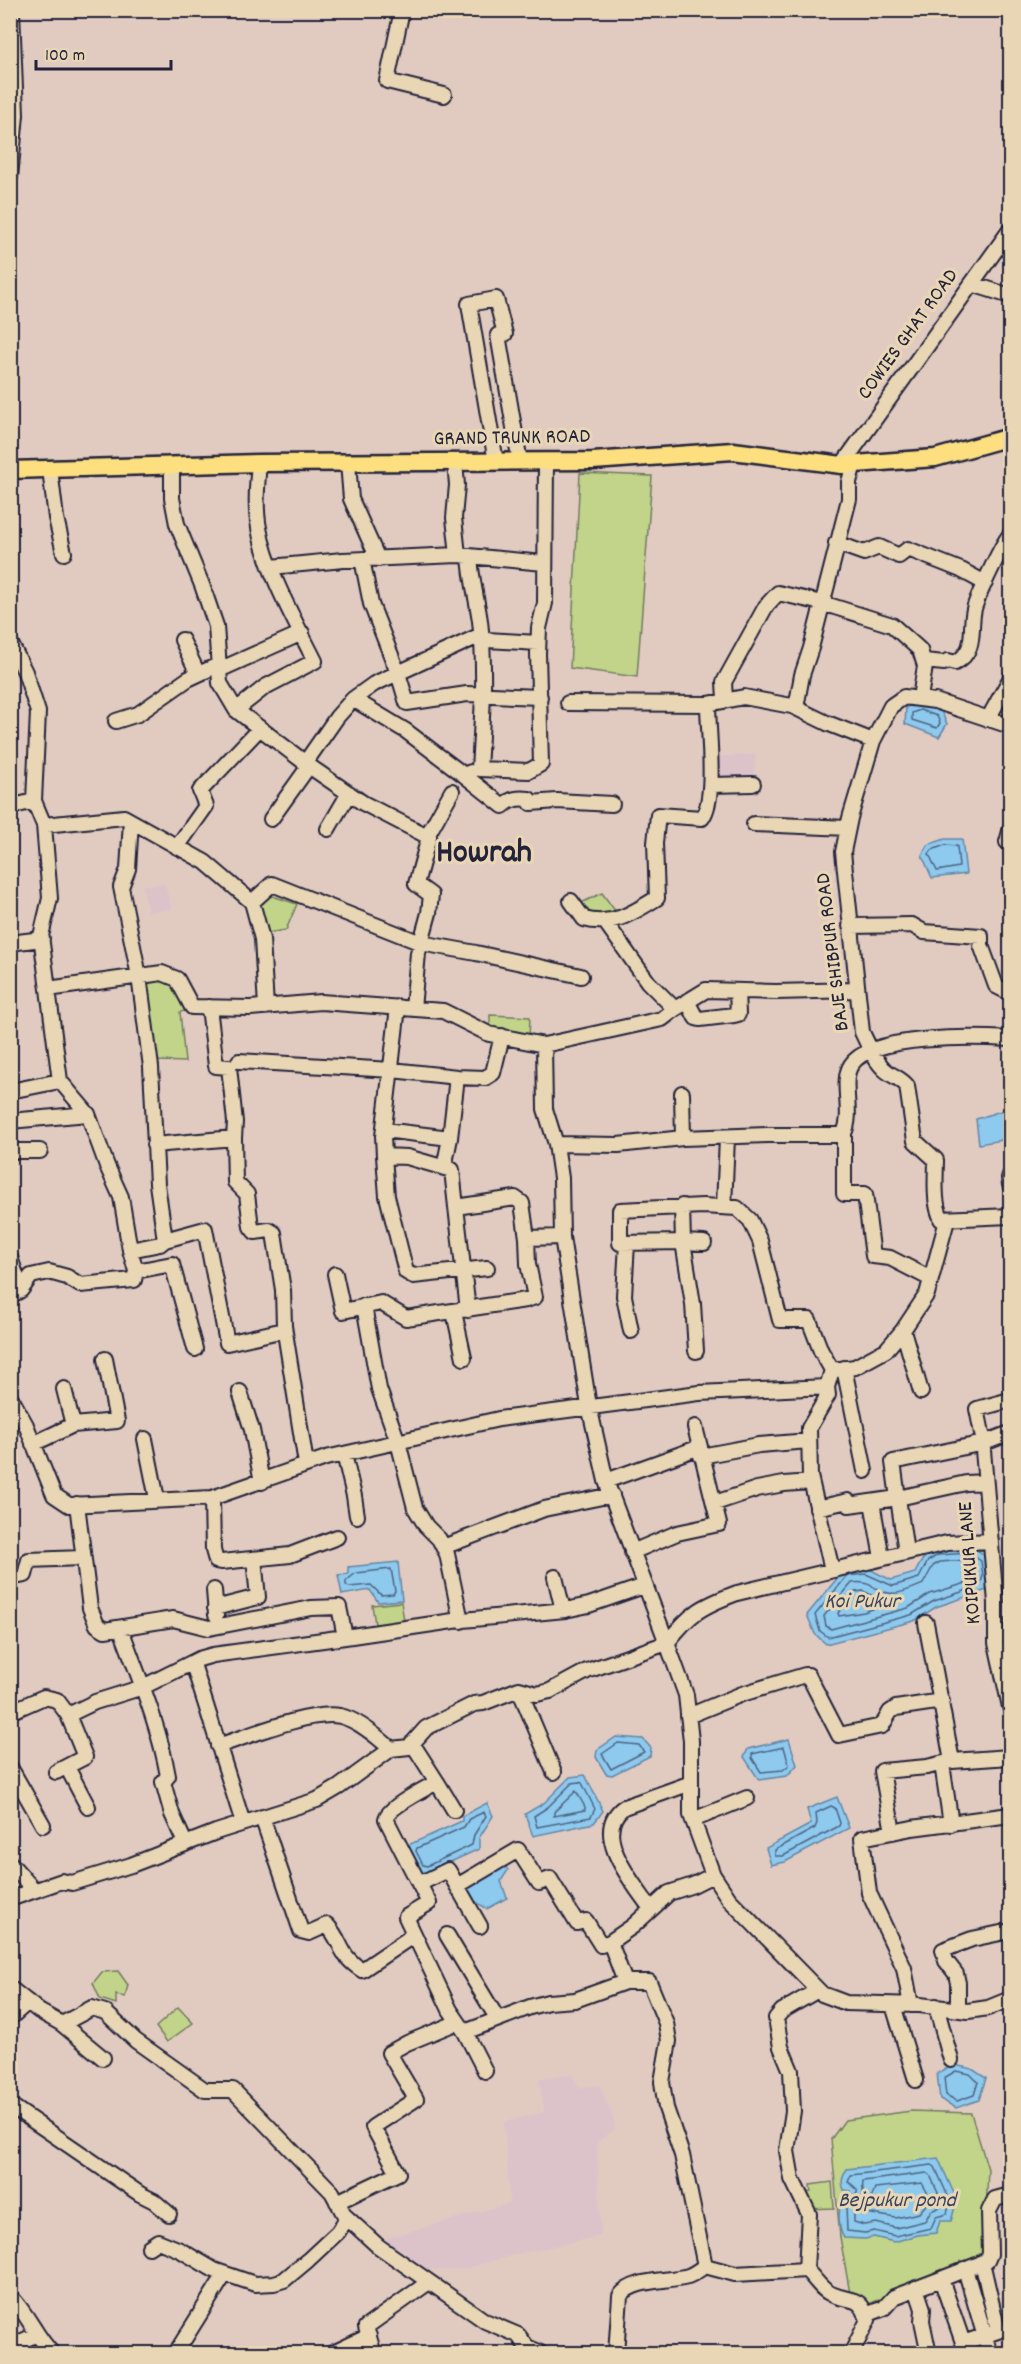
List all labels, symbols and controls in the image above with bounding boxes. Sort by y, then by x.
scale bar [36,33,171,71]
text: 100 m [45,44,85,69]
street label: COWIES GHAT ROAD [851,263,967,407]
street label: GRAND TRUNK ROAD [433,423,591,455]
district label: Howrah [436,831,532,878]
street label: BAJE SHIBPUR ROAD [809,871,859,1033]
street label: KOIPUKUR LANE [952,1500,990,1625]
water label: Koi Pukur [824,1587,902,1618]
water label: Bejpukur pond [838,2186,958,2217]

